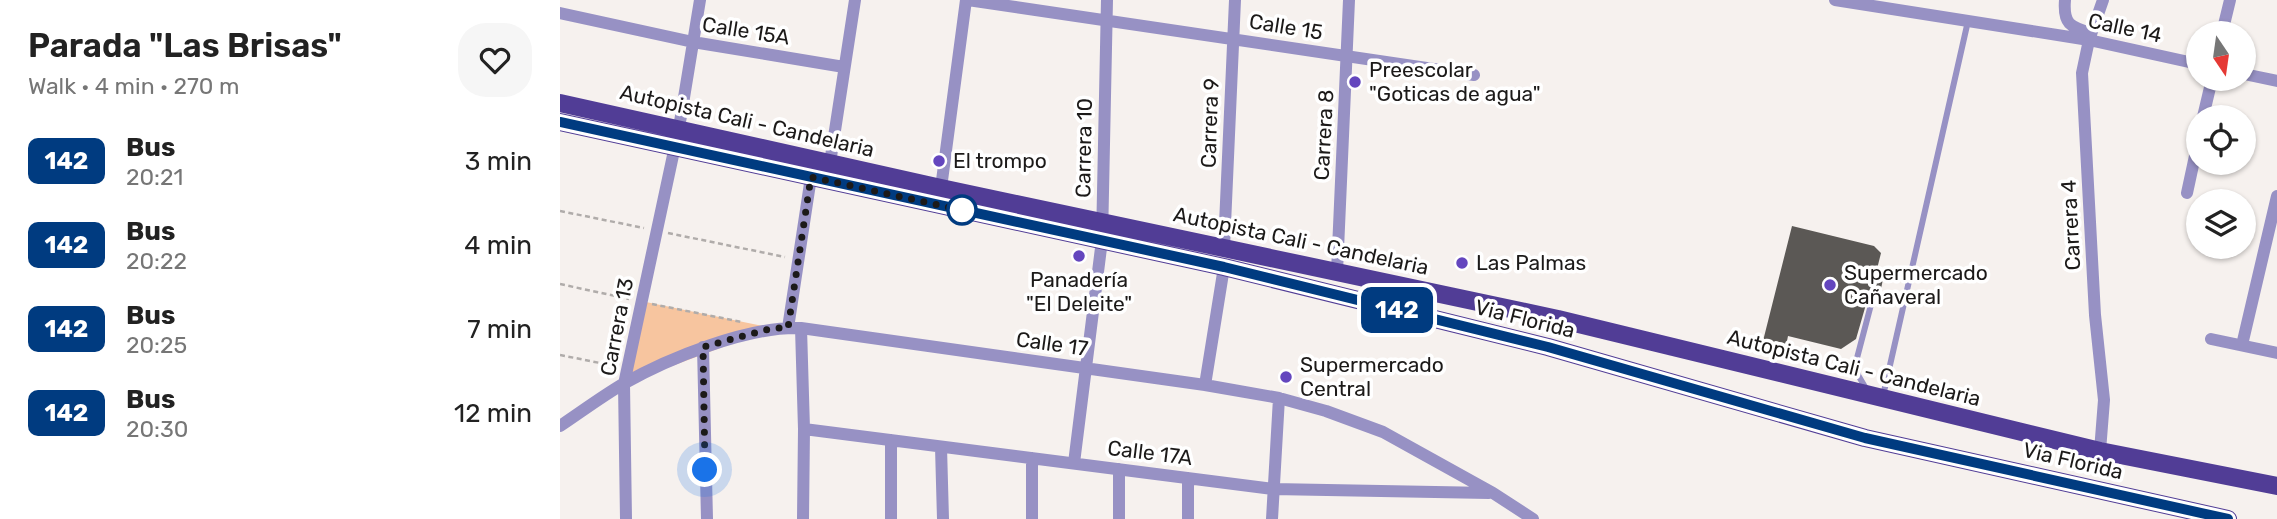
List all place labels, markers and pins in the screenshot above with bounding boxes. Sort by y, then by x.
place label: Preescolar "Goticas de agua" [1369,57,1541,106]
marker: Preescolar "Goticas de agua" [1347,74,1363,90]
place label: El trompo [953,148,1047,173]
marker: El trompo [931,153,947,169]
unlabelled marker [947,195,977,225]
marker: Panadería "El Deleite" [1071,248,1087,264]
place label: Las Palmas [1476,250,1586,275]
marker: Las Palmas [1454,255,1470,271]
place label: Supermercado Cañaveral [1844,260,1988,309]
place label: Panadería "El Deleite" [1026,267,1132,316]
marker: Supermercado Cañaveral [1822,277,1838,293]
place label: Supermercado Central [1300,352,1444,401]
marker: Supermercado Central [1278,369,1294,385]

